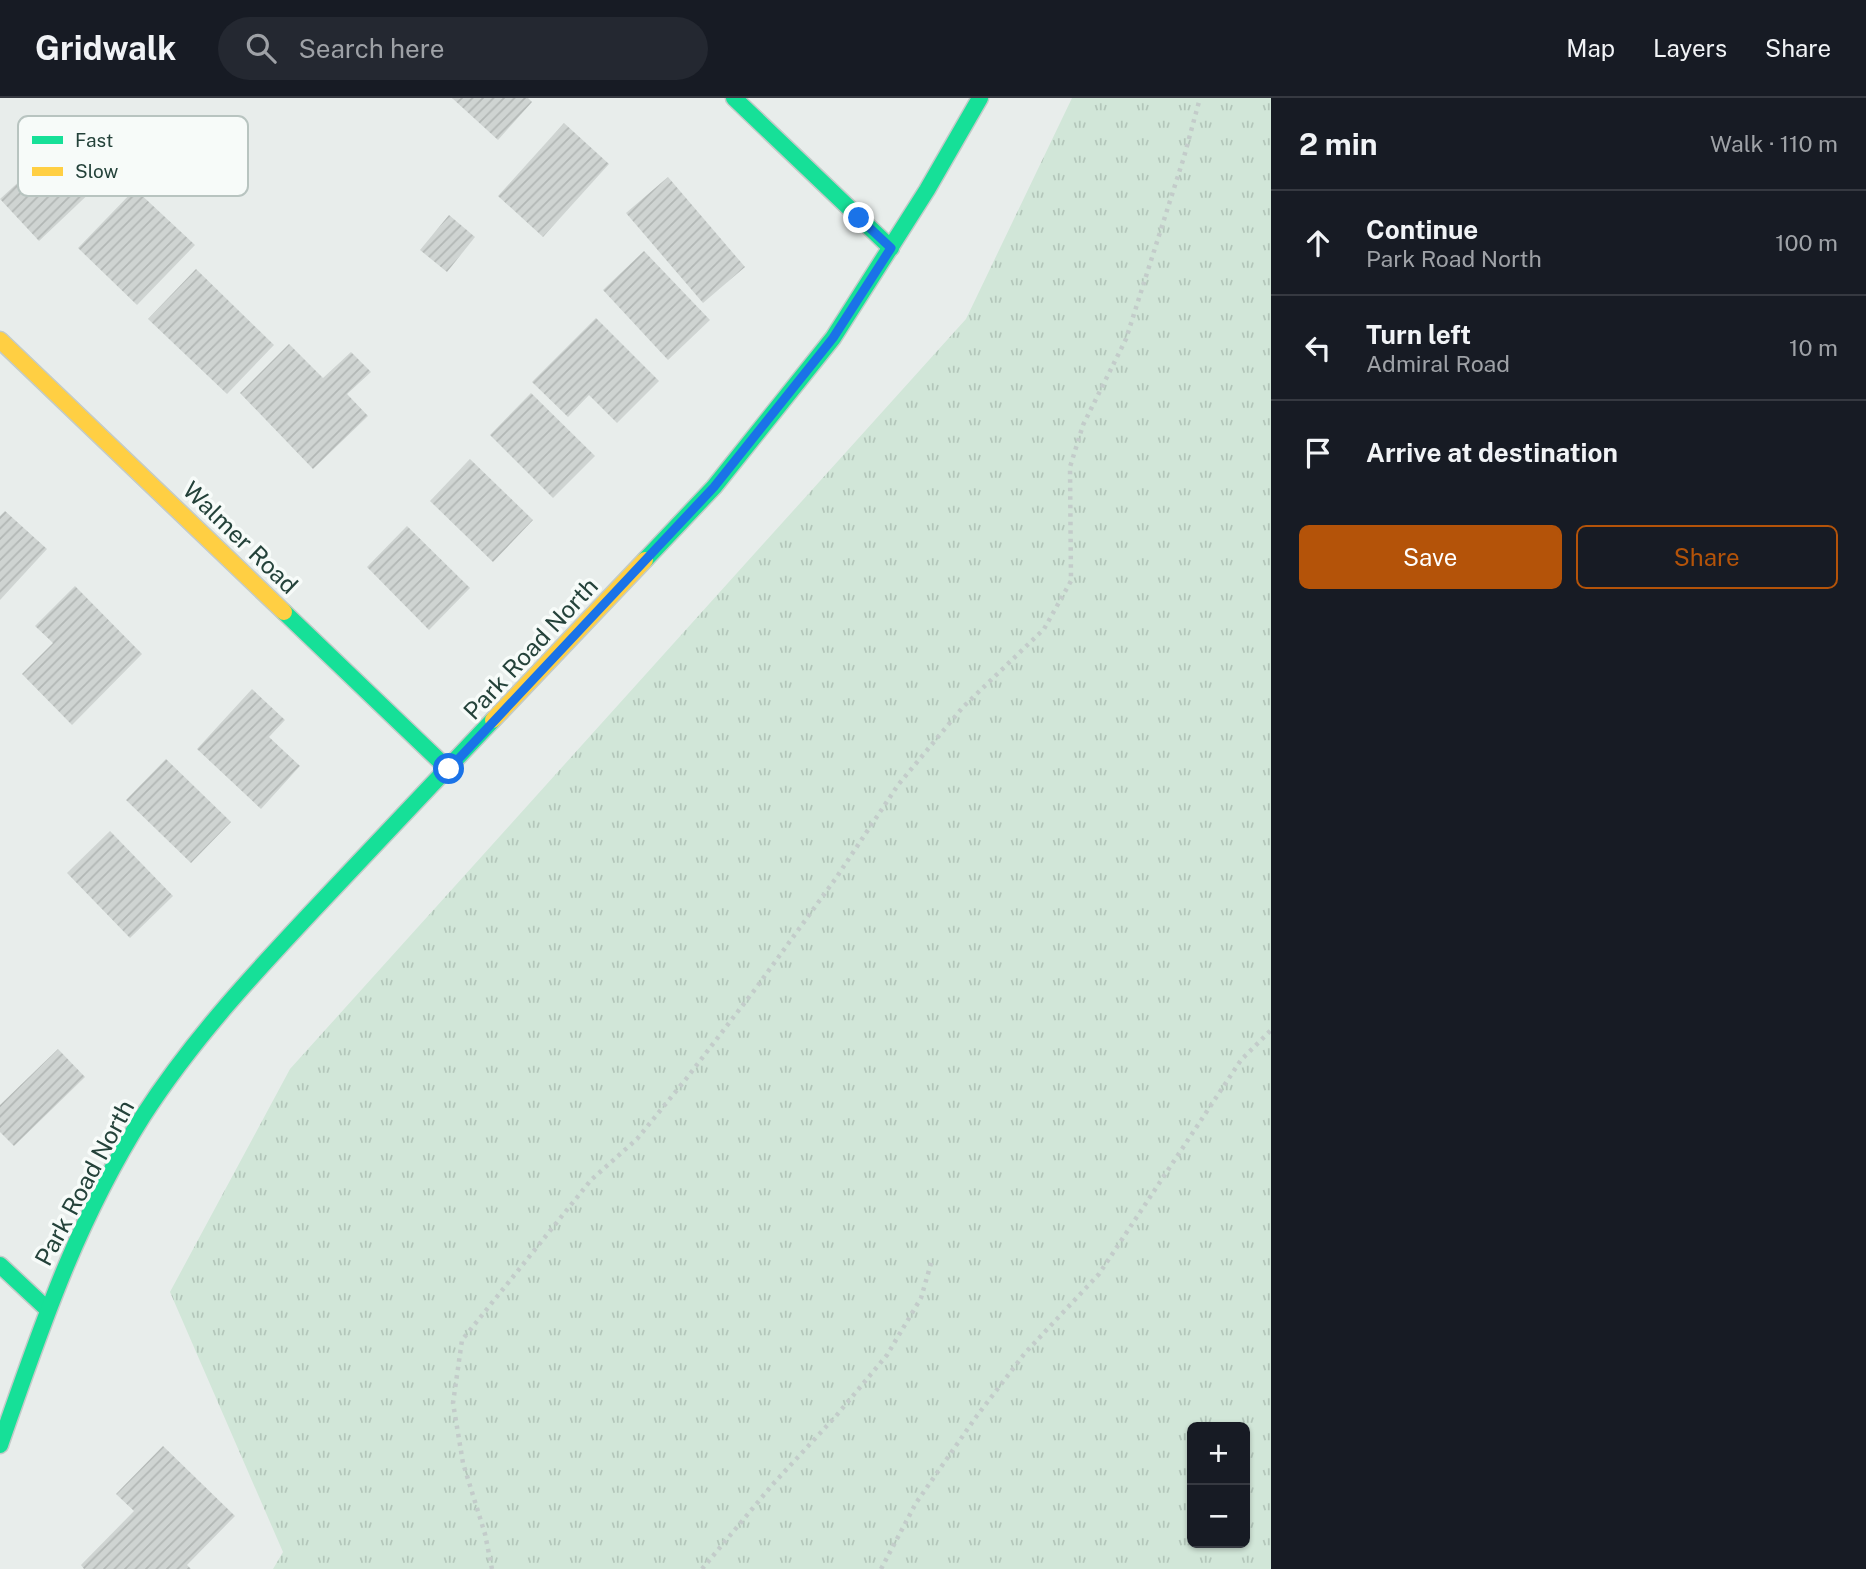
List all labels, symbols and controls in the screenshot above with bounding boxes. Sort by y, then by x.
search box [218,17,708,80]
text: Gridwalk [35,29,176,67]
icon: search [242,29,280,67]
text: Search here [298,33,444,64]
text: Map [1566,34,1615,62]
text: Layers [1653,34,1727,62]
text: Share [1765,34,1831,62]
legend [18,116,248,196]
text: 2 min [1299,126,1378,162]
text: Fast [75,129,113,151]
text: Walk · 110 m [1710,130,1838,157]
text: Slow [75,160,119,182]
route end [843,202,874,233]
text: Continue [1366,214,1478,245]
icon: ahead [1299,224,1337,262]
text: 100 m [1775,229,1838,256]
text: Park Road North [1366,245,1542,272]
text: Turn left [1366,319,1471,350]
icon: left [1299,329,1337,367]
text: 10 m [1789,334,1838,361]
text: Admiral Road [1366,350,1510,377]
icon: arrive [1299,434,1337,472]
text: Arrive at destination [1366,437,1618,468]
street label: Walmer Road [177,476,304,599]
button: Save [1299,525,1562,589]
button: Share [1576,525,1838,589]
street label: Park Road North [457,572,603,725]
route start [433,753,464,784]
street label: Park Road North [29,1095,140,1270]
map controls [1187,1422,1250,1548]
button: + [1187,1422,1250,1485]
button: − [1187,1485,1250,1548]

